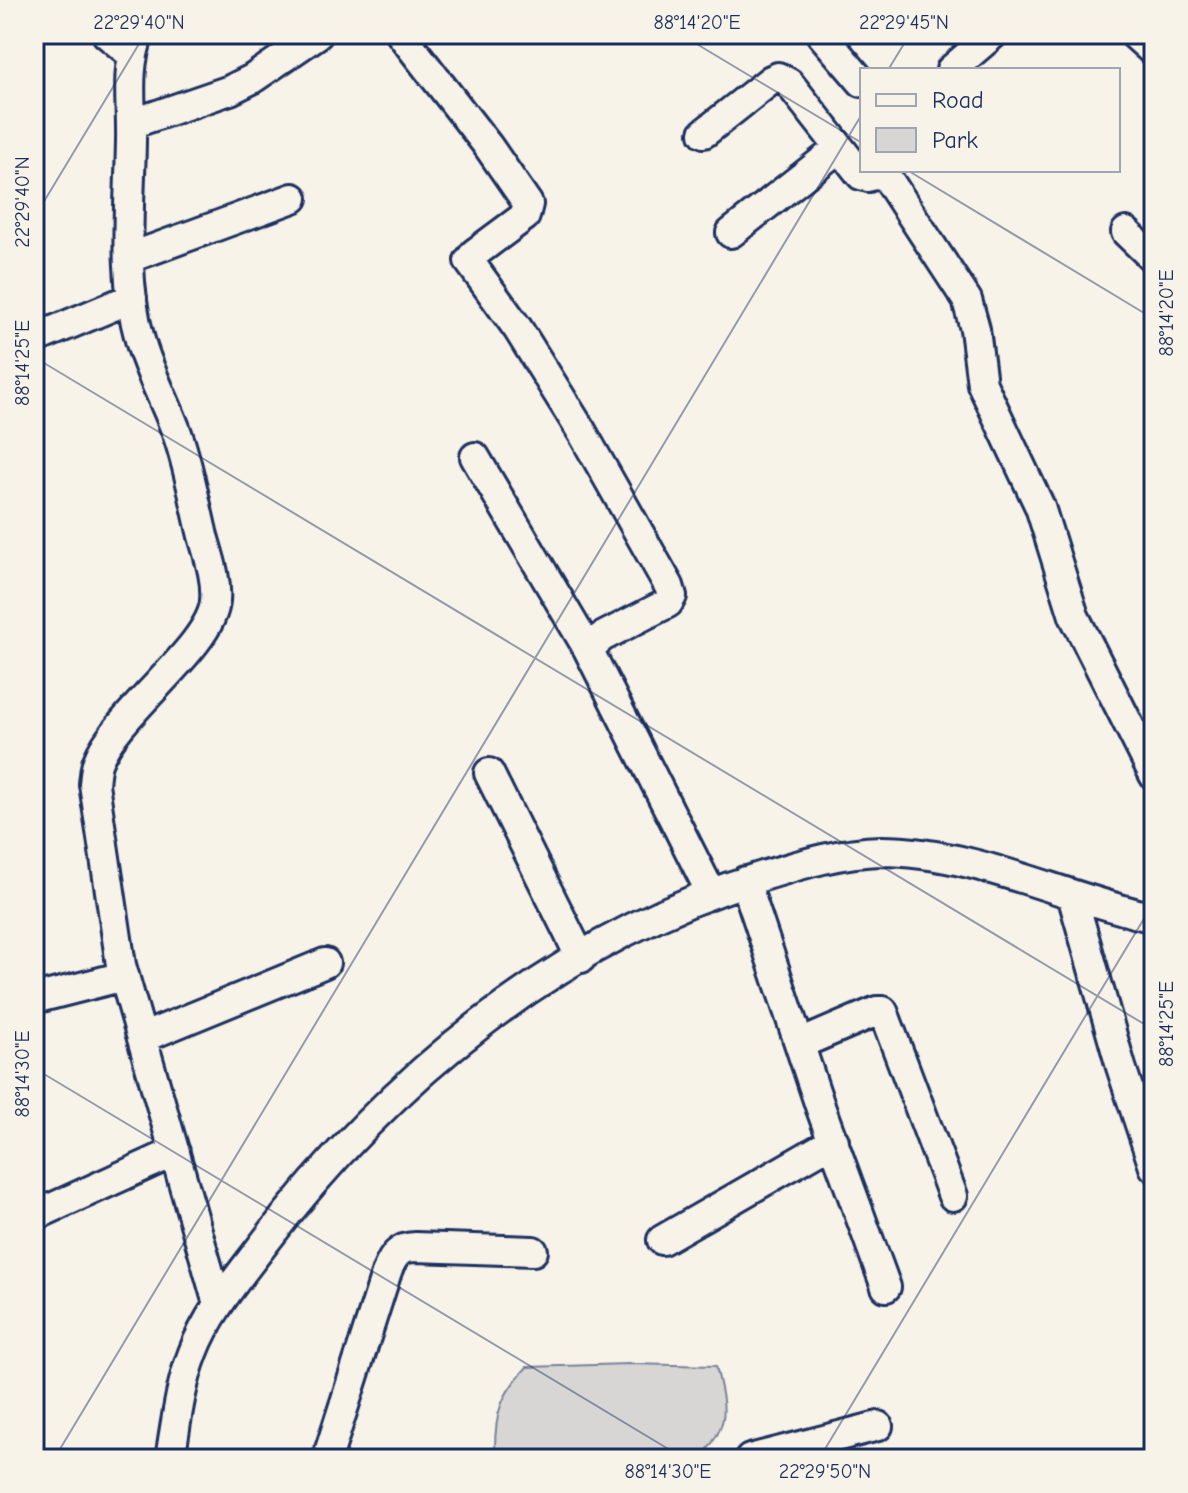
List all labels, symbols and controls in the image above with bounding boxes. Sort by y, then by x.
text: 22°29'40"N [93,11,185,34]
text: 88°14'20"E [653,11,741,34]
text: 22°29'45"N [859,11,949,34]
legend [860,68,1120,172]
text: Road [932,86,984,114]
text: Park [932,126,978,154]
text: 22°29'40"N [11,156,34,248]
text: 88°14'20"E [1155,269,1178,357]
text: 88°14'25"E [11,320,34,406]
text: 88°14'25"E [1155,981,1178,1067]
text: 88°14'30"E [11,1031,34,1117]
text: 88°14'30"E [625,1460,711,1483]
text: 22°29'50"N [779,1460,871,1483]

